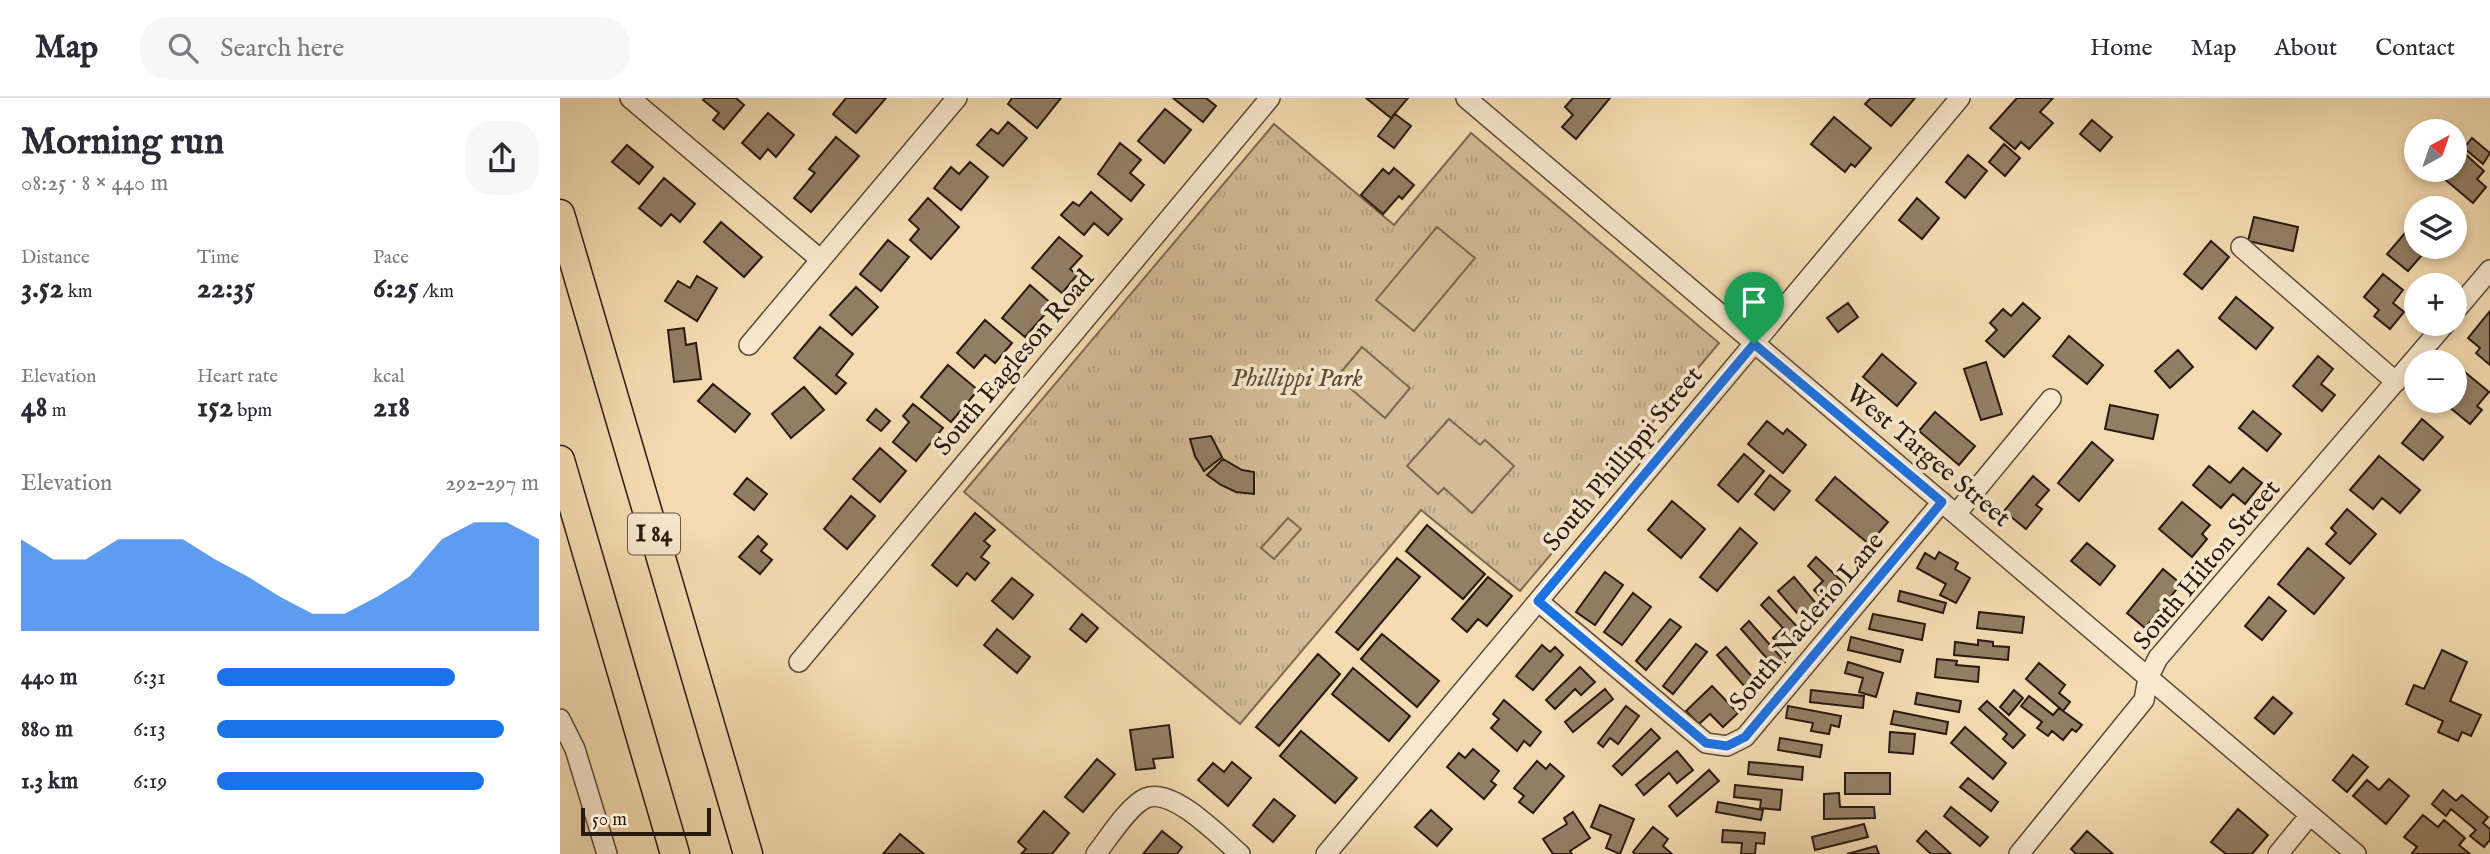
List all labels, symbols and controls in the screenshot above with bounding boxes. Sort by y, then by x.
search box [140,17,630,80]
text: Map [35,27,98,69]
icon: search [164,29,202,67]
text: Search here [220,32,344,65]
text: Home [2090,33,2153,64]
text: Map [2191,33,2237,64]
text: About [2275,33,2337,64]
text: Contact [2375,33,2455,64]
text: Morning run [21,119,224,167]
north arrow [2404,119,2468,182]
map controls [2404,119,2467,413]
button: share [465,121,539,195]
text: 08:25 · 8 × 440 m [21,169,168,198]
button: layers [2404,196,2467,259]
text: Distance [21,246,90,270]
text: Time [197,246,239,270]
text: Pace [373,246,409,270]
street label: South Eagleson Road [927,263,1102,463]
text: 3.52 [21,270,63,308]
text: 22:35 [197,270,255,308]
text: 6:25 [373,270,418,308]
pin [1724,272,1784,344]
button: + [2404,273,2467,336]
text: km [63,280,92,304]
text: /km [418,280,454,304]
icon: arrive [1735,283,1773,321]
button: − [2404,350,2467,413]
street label: South Phillippi Street [1536,360,1710,558]
park label: Phillippi Park [1231,362,1363,395]
text: Elevation [21,365,96,389]
text: Heart rate [197,365,278,389]
text: kcal [373,365,405,389]
street label: West Targee Street [1839,377,2017,535]
text: 48 [21,389,47,427]
text: 152 [197,389,233,427]
text: 218 [373,389,410,427]
text: m [47,399,66,423]
text: bpm [233,399,272,423]
text: Elevation [21,469,112,498]
text: 292–297 m [445,469,539,498]
street label: South Hilton Street [2126,473,2288,657]
road number: I 84 [628,514,680,554]
street label: South Naclerio Lane [1722,526,1892,718]
text: 440 m [21,663,78,692]
text: 6:31 [133,663,166,692]
text: 880 m [21,715,73,744]
text: 6:13 [133,715,166,744]
text: 1.3 km [21,767,78,796]
text: 6:19 [133,767,167,796]
scale bar [581,805,710,837]
text: 50 m [592,808,627,832]

